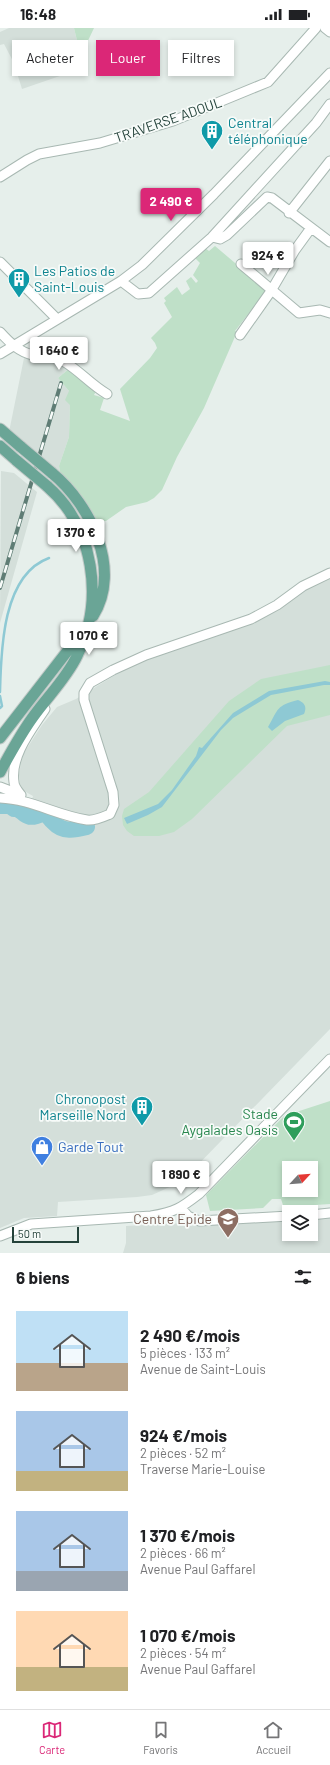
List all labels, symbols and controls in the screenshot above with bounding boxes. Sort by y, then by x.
text: 16:48 [20,5,56,23]
chip: Acheter [12,40,88,76]
chip: Louer [96,40,160,76]
chip: Filtres [168,40,234,76]
street label: TRAVERSE ADOUL [112,93,224,146]
place label: Central téléphonique [228,114,308,147]
building icon: Central téléphonique [199,118,225,151]
pin: 2 490 € [134,188,208,222]
text: 2 490 € [150,193,192,209]
pin: 924 € [240,242,296,276]
text: 924 € [252,247,284,263]
place label: Les Patios de Saint-Louis [34,262,115,295]
building icon: Les Patios de Saint-Louis [6,266,32,299]
pin: 1 640 € [22,337,96,371]
text: 1 640 € [39,342,79,358]
pin: 1 370 € [39,519,113,553]
text: 1 370 € [57,524,95,540]
pin: 1 070 € [52,622,126,656]
text: 1 070 € [69,627,109,643]
place label: Chronopost Marseille Nord [40,1090,126,1123]
building icon: Chronopost Marseille Nord [129,1094,155,1127]
place label: Stade Aygalades Oasis [181,1105,278,1138]
sports icon: Stade Aygalades Oasis [281,1109,307,1142]
shop icon: Garde Tout [29,1134,55,1167]
place label: Garde Tout [58,1138,124,1155]
pin: 1 890 € [144,1161,218,1195]
north arrow [282,1161,318,1197]
map controls [282,1161,318,1241]
text: 1 890 € [161,1166,201,1182]
button: layers [282,1205,318,1241]
school or university icon: Centre Epide [215,1206,241,1239]
place label: Centre Epide [133,1210,212,1227]
scale bar [12,1225,79,1244]
text: 50 m [18,1227,41,1240]
icon: filters [292,1266,314,1288]
text: 6 biens [16,1267,70,1287]
text: 2 490 €/mois [140,1325,240,1345]
icon: home [48,1327,96,1375]
text: 5 pièces · 133 m² [140,1345,230,1361]
text: Avenue de Saint-Louis [140,1361,266,1377]
text: 924 €/mois [140,1425,227,1445]
icon: home [48,1427,96,1475]
text: 2 pièces · 52 m² [140,1445,226,1461]
text: Traverse Marie-Louise [140,1461,265,1477]
text: 1 370 €/mois [140,1525,235,1545]
icon: home [48,1527,96,1575]
text: 2 pièces · 66 m² [140,1545,226,1561]
text: Avenue Paul Gaffarel [140,1561,256,1577]
text: 1 070 €/mois [140,1625,235,1645]
icon: home [48,1627,96,1675]
text: 2 pièces · 54 m² [140,1645,226,1661]
text: Avenue Paul Gaffarel [140,1661,256,1677]
tab: Carte [39,1719,65,1756]
tab: Favoris [143,1719,178,1756]
tab: Accueil [256,1719,291,1756]

